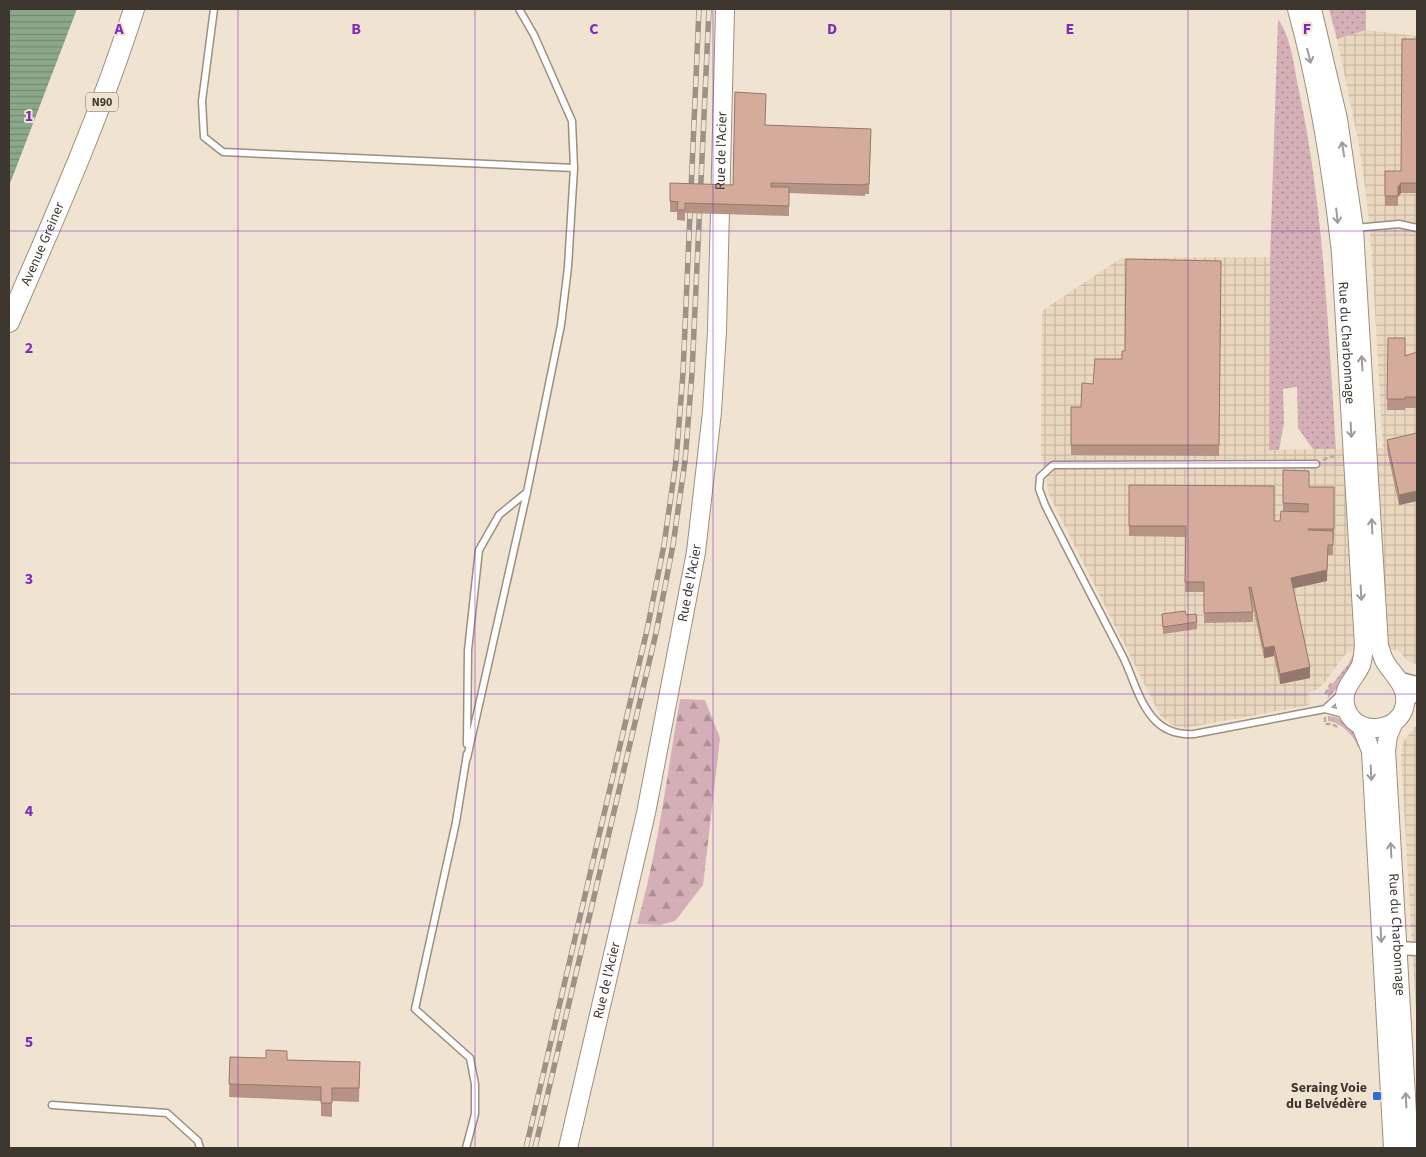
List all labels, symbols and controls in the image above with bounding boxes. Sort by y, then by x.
text: A [113,18,124,40]
text: B [351,18,361,40]
text: C [589,18,599,40]
text: D [827,18,837,40]
text: E [1066,18,1074,40]
text: F [1303,18,1311,40]
one-way arrow [1305,47,1314,63]
road number: N90 [86,92,118,111]
text: 1 [25,105,33,127]
street label: Rue de l'Acier [711,111,732,190]
one-way arrow [1337,142,1347,158]
street label: Avenue Greiner [16,199,70,289]
one-way arrow [1332,208,1342,224]
street label: Rue du Charbonnage [1333,281,1360,405]
text: 2 [25,337,33,359]
one-way arrow [1358,356,1367,372]
one-way arrow [1347,422,1356,438]
one-way arrow [1368,518,1377,534]
street label: Rue de l'Acier [673,543,707,624]
text: 3 [25,568,33,590]
one-way arrow [1356,584,1365,600]
one-way arrow [1367,765,1376,781]
text: 4 [25,800,34,822]
one-way arrow [1387,842,1396,858]
street label: Rue du Charbonnage [1383,873,1410,996]
one-way arrow [1377,927,1386,943]
street label: Rue de l'Acier [588,940,626,1021]
text: 5 [25,1031,33,1053]
place label: Seraing Voie du Belvédère [1286,1078,1367,1114]
marker: Seraing Voie du Belvédère [1371,1090,1383,1102]
one-way arrow [1401,1092,1410,1108]

